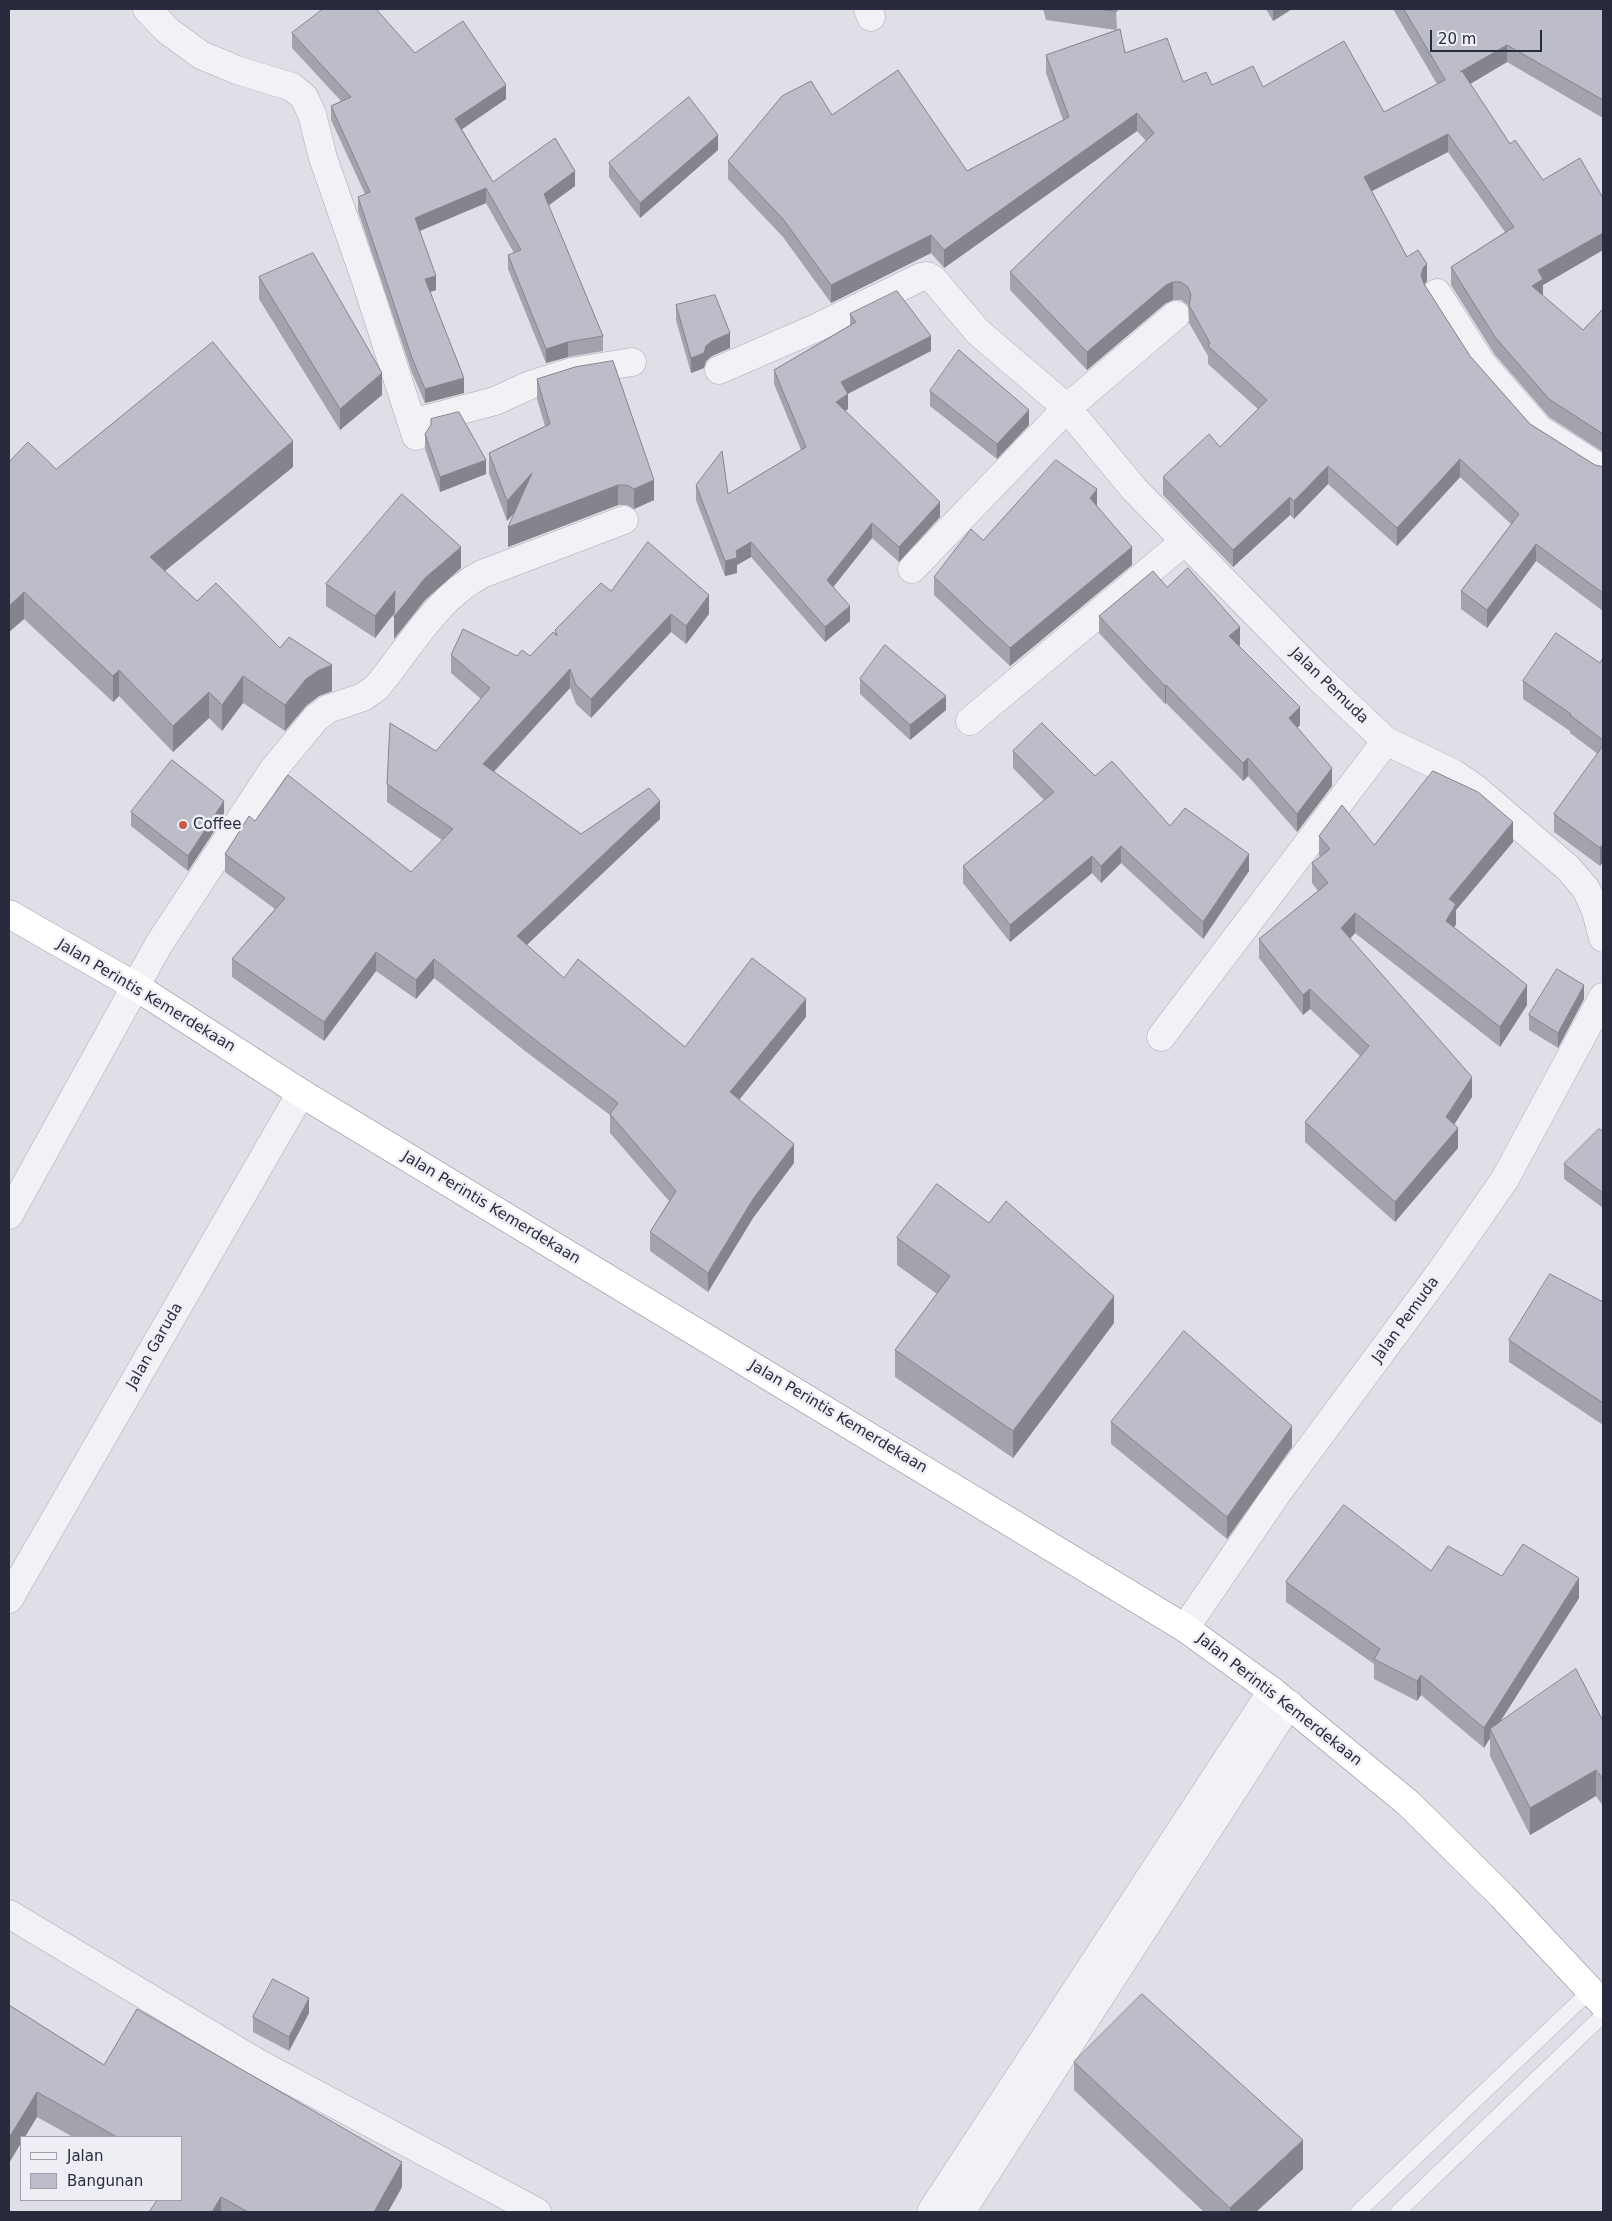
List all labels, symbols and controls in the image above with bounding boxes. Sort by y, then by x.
scale bar [1432,20,1544,52]
text: 20 m [1438,30,1476,48]
street label: Jalan Pemuda [1286,644,1372,728]
place label: Coffee [193,816,241,834]
marker: Coffee [177,819,189,831]
street label: Jalan Perintis Kemerdekaan [54,936,238,1056]
street label: Jalan Perintis Kemerdekaan [399,1148,583,1268]
street label: Jalan Pemuda [1369,1274,1443,1366]
street label: Jalan Garuda [123,1300,187,1392]
street label: Jalan Perintis Kemerdekaan [746,1357,930,1477]
street label: Jalan Perintis Kemerdekaan [1193,1630,1365,1770]
legend [20,2136,182,2201]
text: Jalan [67,2147,103,2165]
text: Bangunan [67,2172,143,2190]

